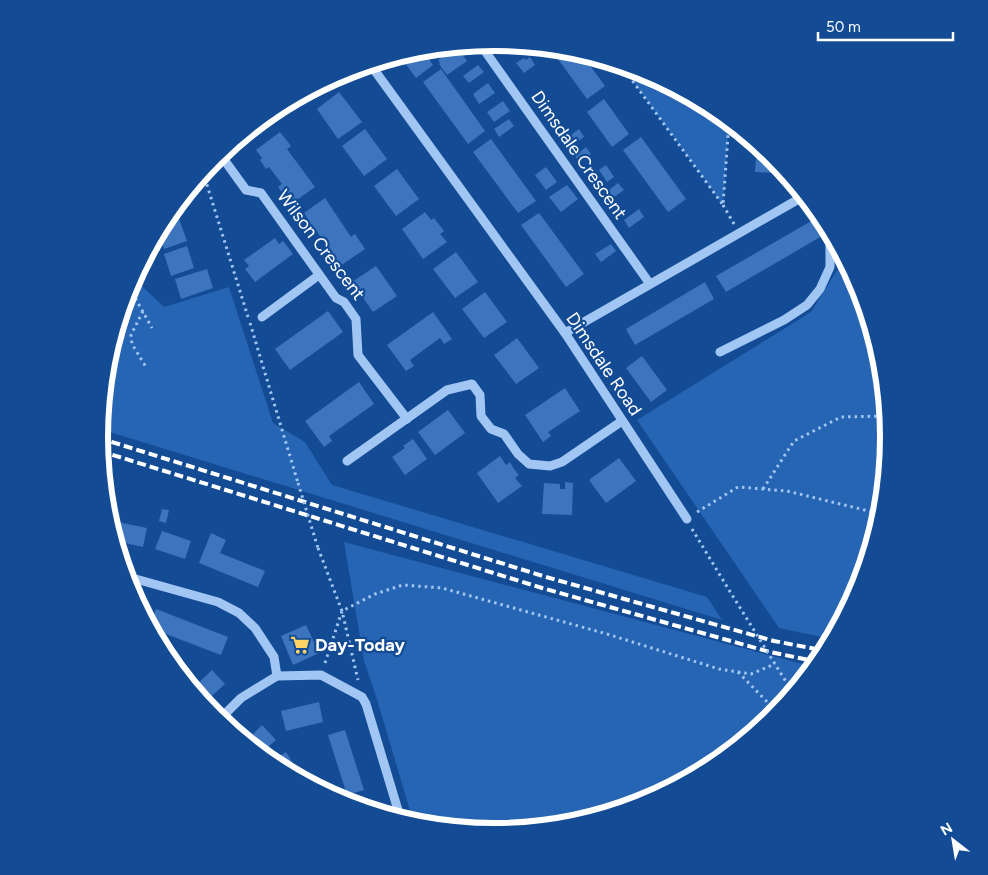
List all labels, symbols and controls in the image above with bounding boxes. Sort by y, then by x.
scale bar [818,10,953,42]
text: 50 m [826,18,861,36]
street label: Dimsdale Crescent [526,86,632,224]
street label: Wilson Crescent [272,185,370,305]
street label: Dimsdale Road [561,308,647,420]
supermarket icon: Day-Today [289,634,311,656]
place label: Day-Today [315,634,405,656]
north arrow [928,815,978,865]
text: N [938,819,956,839]

